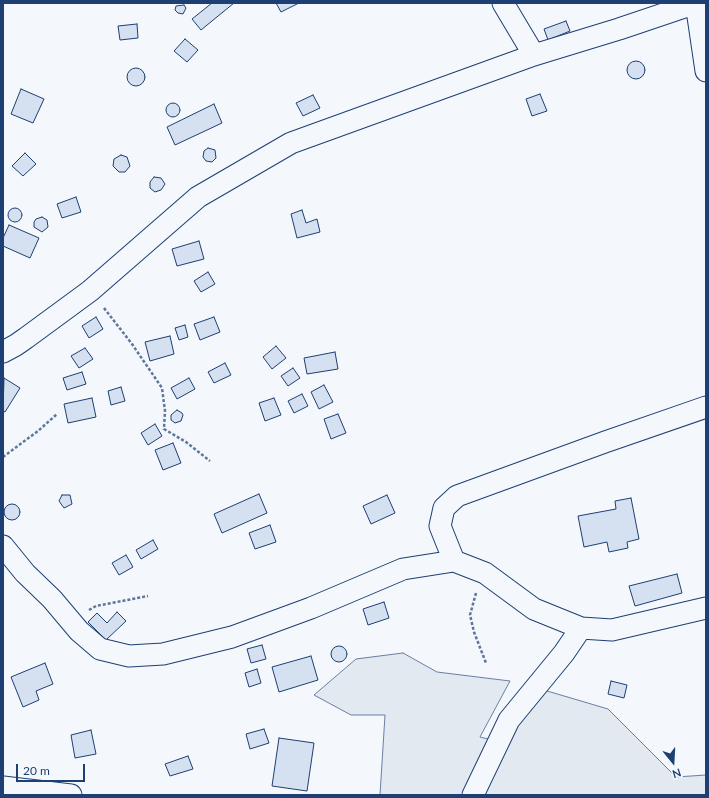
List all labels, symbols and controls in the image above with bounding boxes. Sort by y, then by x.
north arrow [653,742,693,782]
scale bar [18,756,87,782]
text: 20 m [23,763,50,778]
text: N [671,766,683,781]

